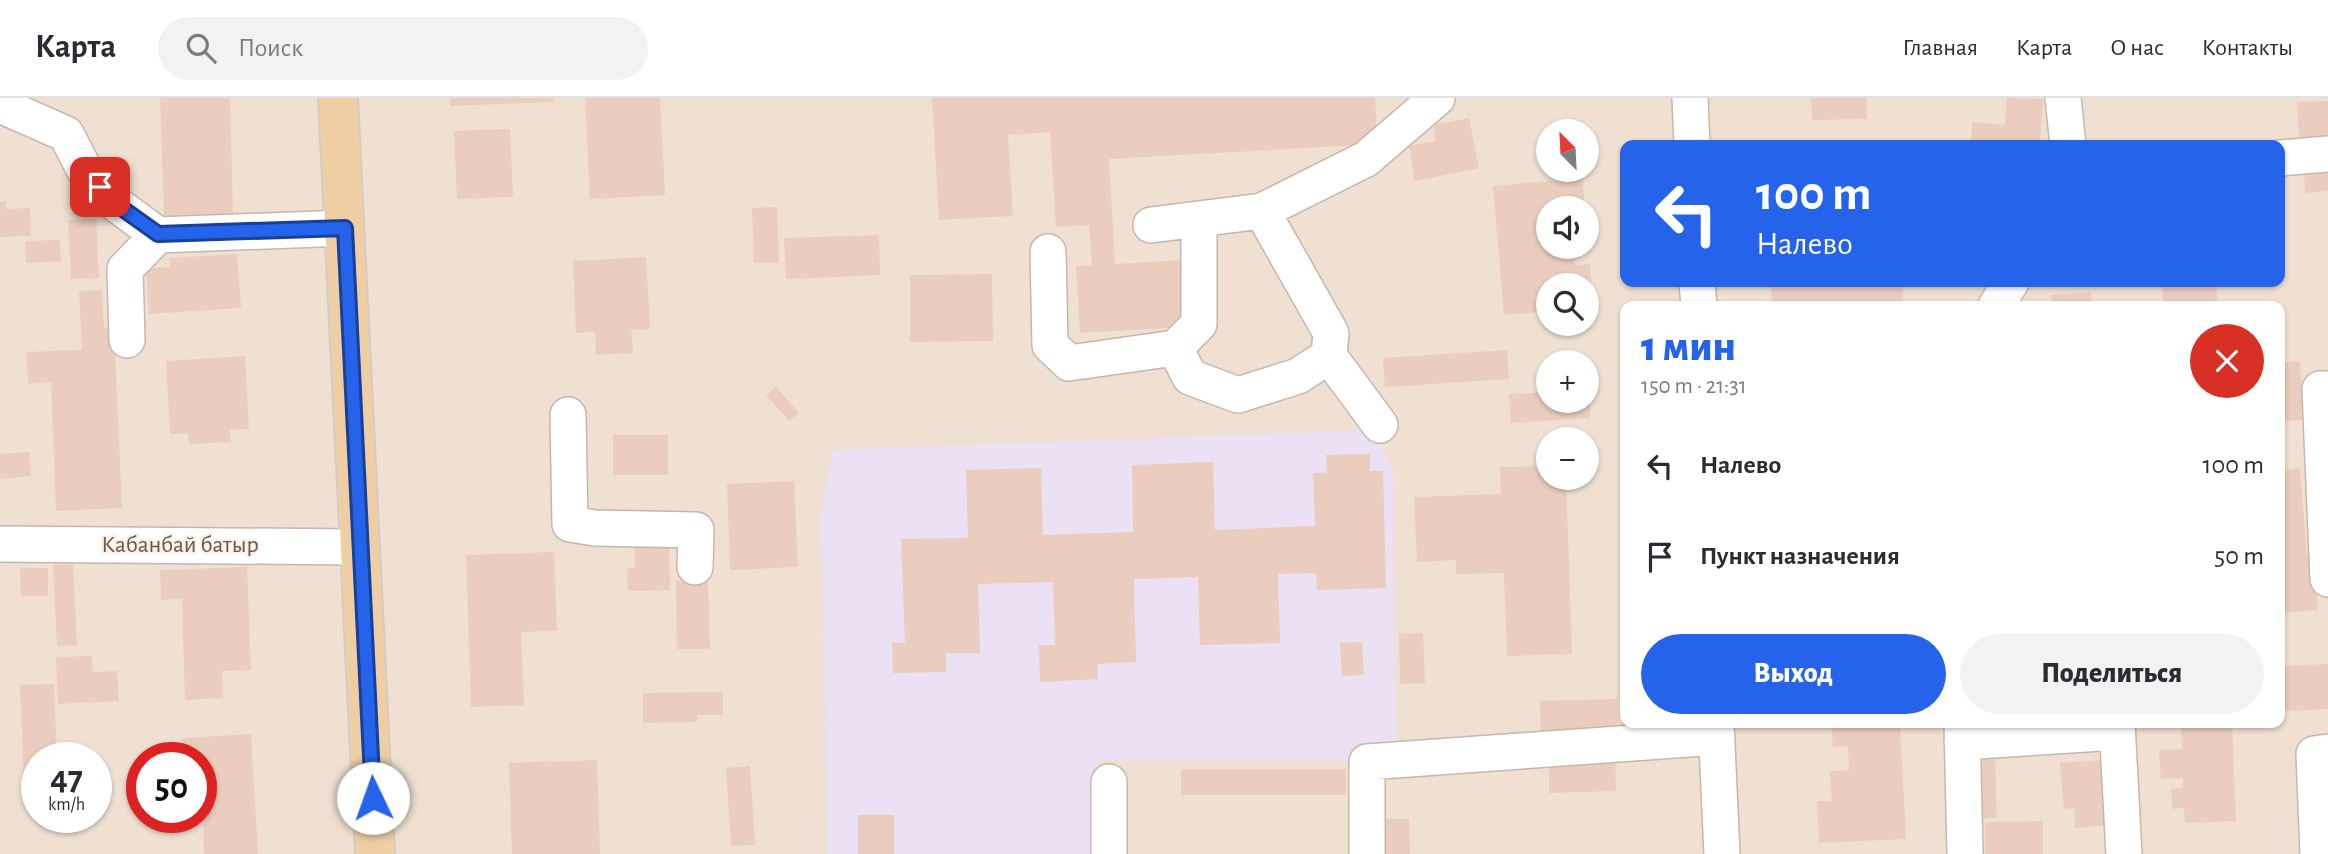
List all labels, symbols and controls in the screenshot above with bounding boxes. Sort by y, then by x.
search box [158,17,648,80]
icon: search [182,29,220,67]
text: Карта [35,31,116,64]
text: Поиск [238,35,303,61]
text: Главная [1903,36,1978,60]
text: Карта [2016,36,2072,60]
text: О нас [2110,36,2164,60]
text: Контакты [2202,36,2293,60]
north arrow [1536,119,1600,182]
map controls [1536,119,1599,490]
pin [70,157,130,217]
icon: arrive [81,168,119,206]
icon: left [1641,168,1732,259]
text: 100 m [1756,170,1872,219]
button: sound [1536,196,1599,259]
text: Налево [1756,228,1853,260]
button: search [1536,273,1599,336]
button: close [2190,324,2264,398]
text: 1 мин [1641,326,1736,368]
button: + [1536,350,1599,413]
text: 150 m · 21:31 [1641,375,1747,398]
button: − [1536,427,1599,490]
icon: left [1641,447,1679,485]
text: Налево [1700,452,1781,478]
text: 100 m [2203,452,2264,478]
street label: Кабанбай батыр [101,533,259,557]
icon: arrive [1641,538,1679,576]
text: Пункт назначения [1700,543,1900,569]
text: 50 m [2214,543,2264,569]
button: Выход [1641,634,1946,714]
button: Поделиться [1960,634,2264,714]
speed limit sign: 50 [126,742,217,833]
text: 47 [50,761,83,796]
position arrow [336,761,410,835]
text: km/h [48,796,85,814]

